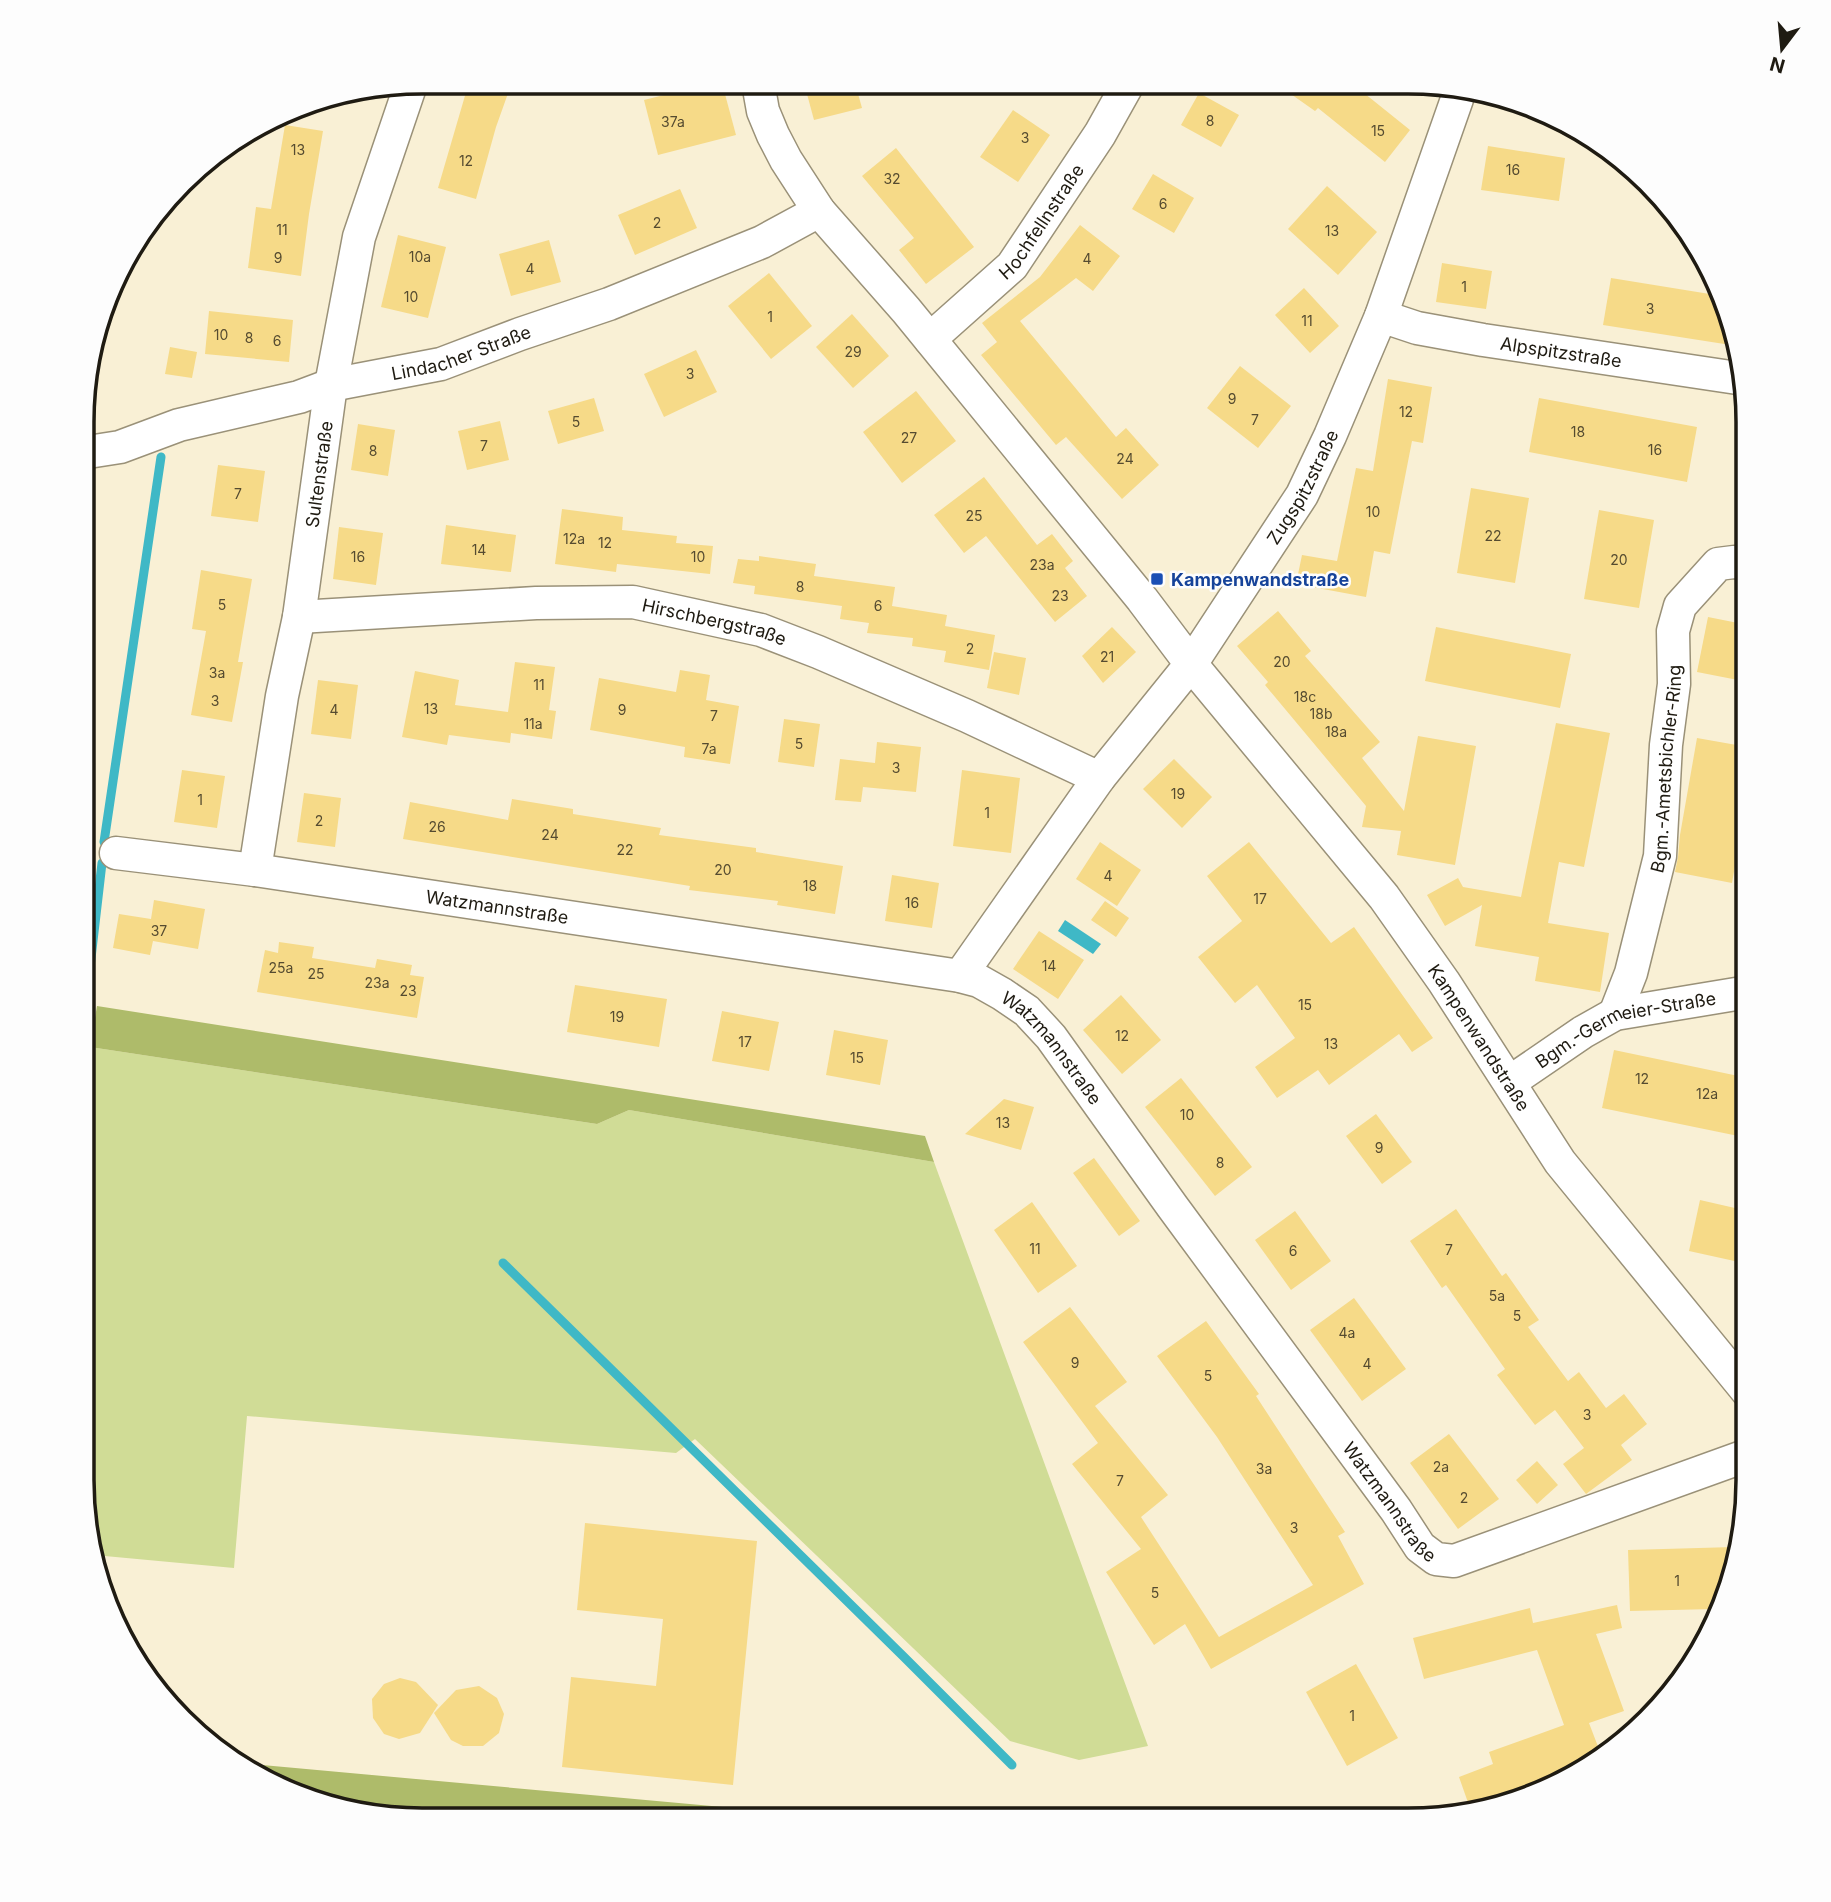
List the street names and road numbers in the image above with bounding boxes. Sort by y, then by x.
street label: Hochfellnstraße [994,160,1088,283]
street label: Lindacher Straße [389,321,533,384]
street label: Alpspitzstraße [1499,332,1623,371]
street label: Sultenstraße [301,420,336,529]
street label: Zugspitzstraße [1262,426,1342,548]
street label: Hirschbergstraße [640,594,790,649]
street label: Bgm.-Ametsbichler-Ring [1646,665,1685,875]
street label: Watzmannstraße [425,885,570,927]
street label: Kampenwandstraße [1424,960,1535,1115]
street label: Watzmannstraße [998,986,1106,1108]
street label: Bgm.-Germeier-Straße [1531,987,1717,1072]
street label: Watzmannstraße [1339,1438,1440,1566]

